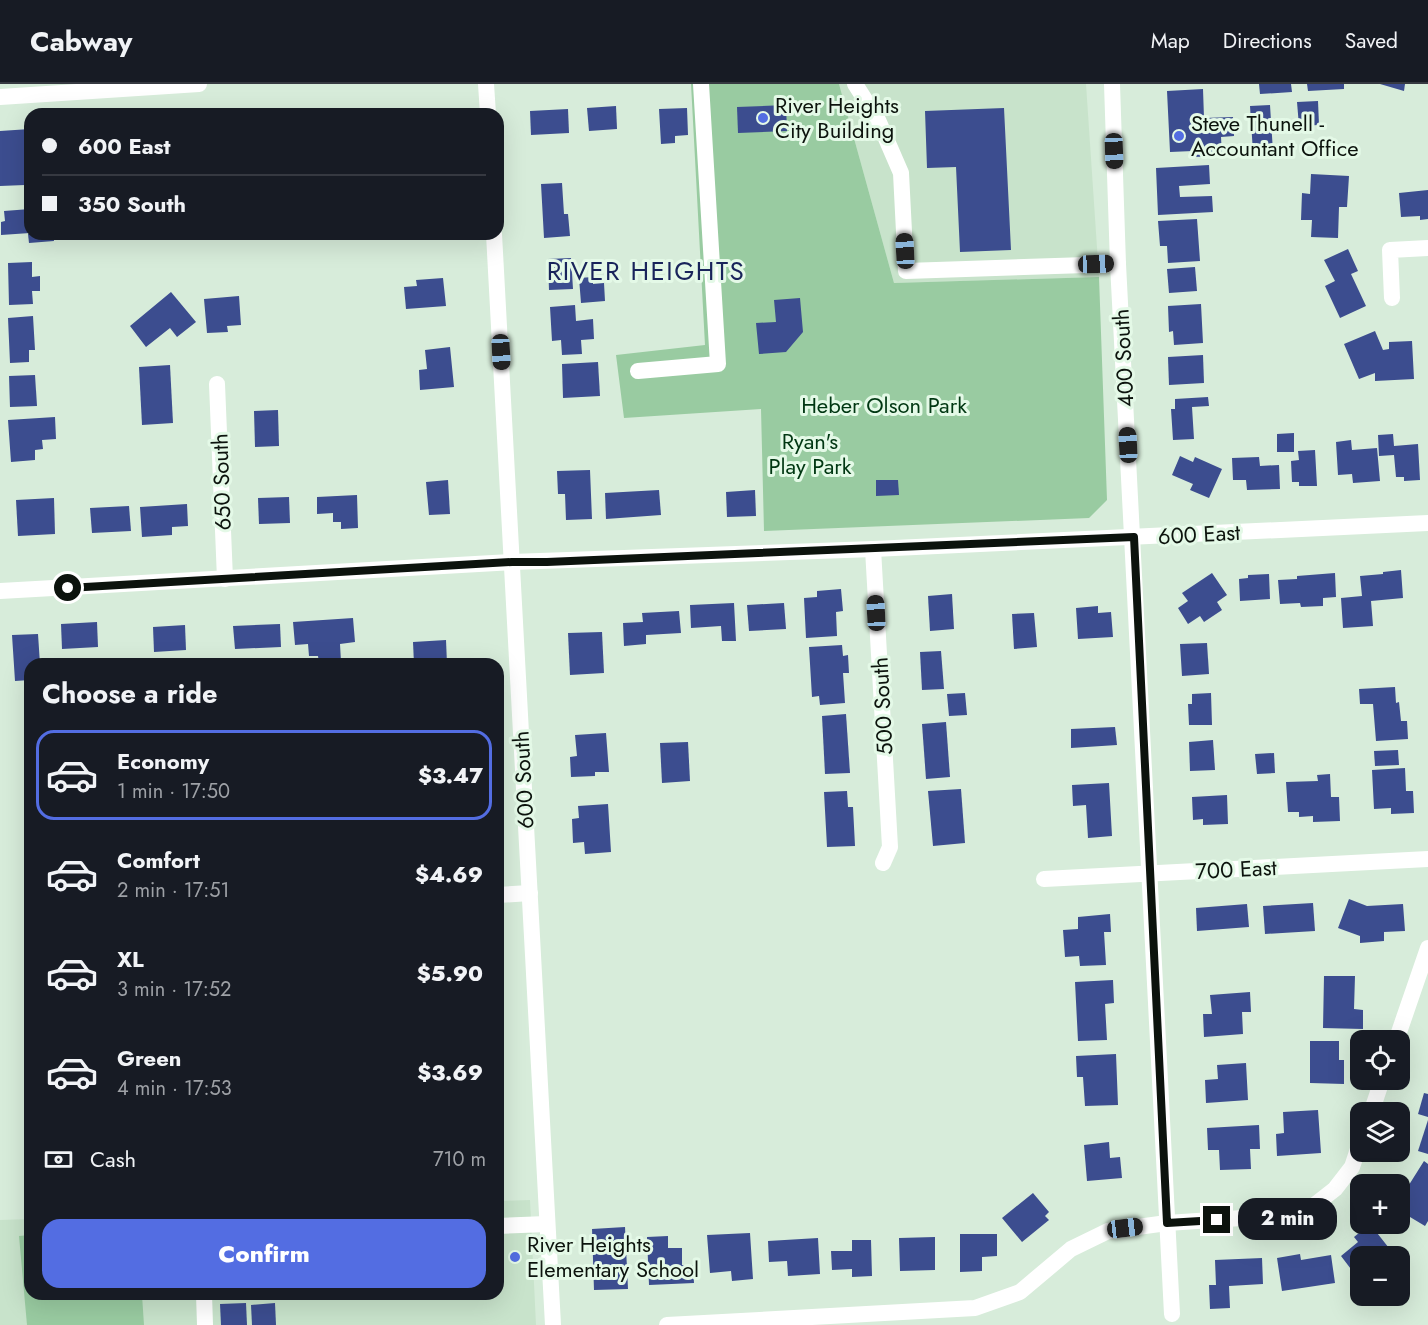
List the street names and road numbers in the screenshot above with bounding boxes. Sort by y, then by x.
street label: 400 South [1104,308,1142,408]
street label: 650 South [203,433,239,531]
street label: 600 East [1157,516,1242,552]
street label: 500 South [863,656,901,756]
street label: 600 South [504,730,542,830]
street label: 700 East [1195,851,1278,887]

